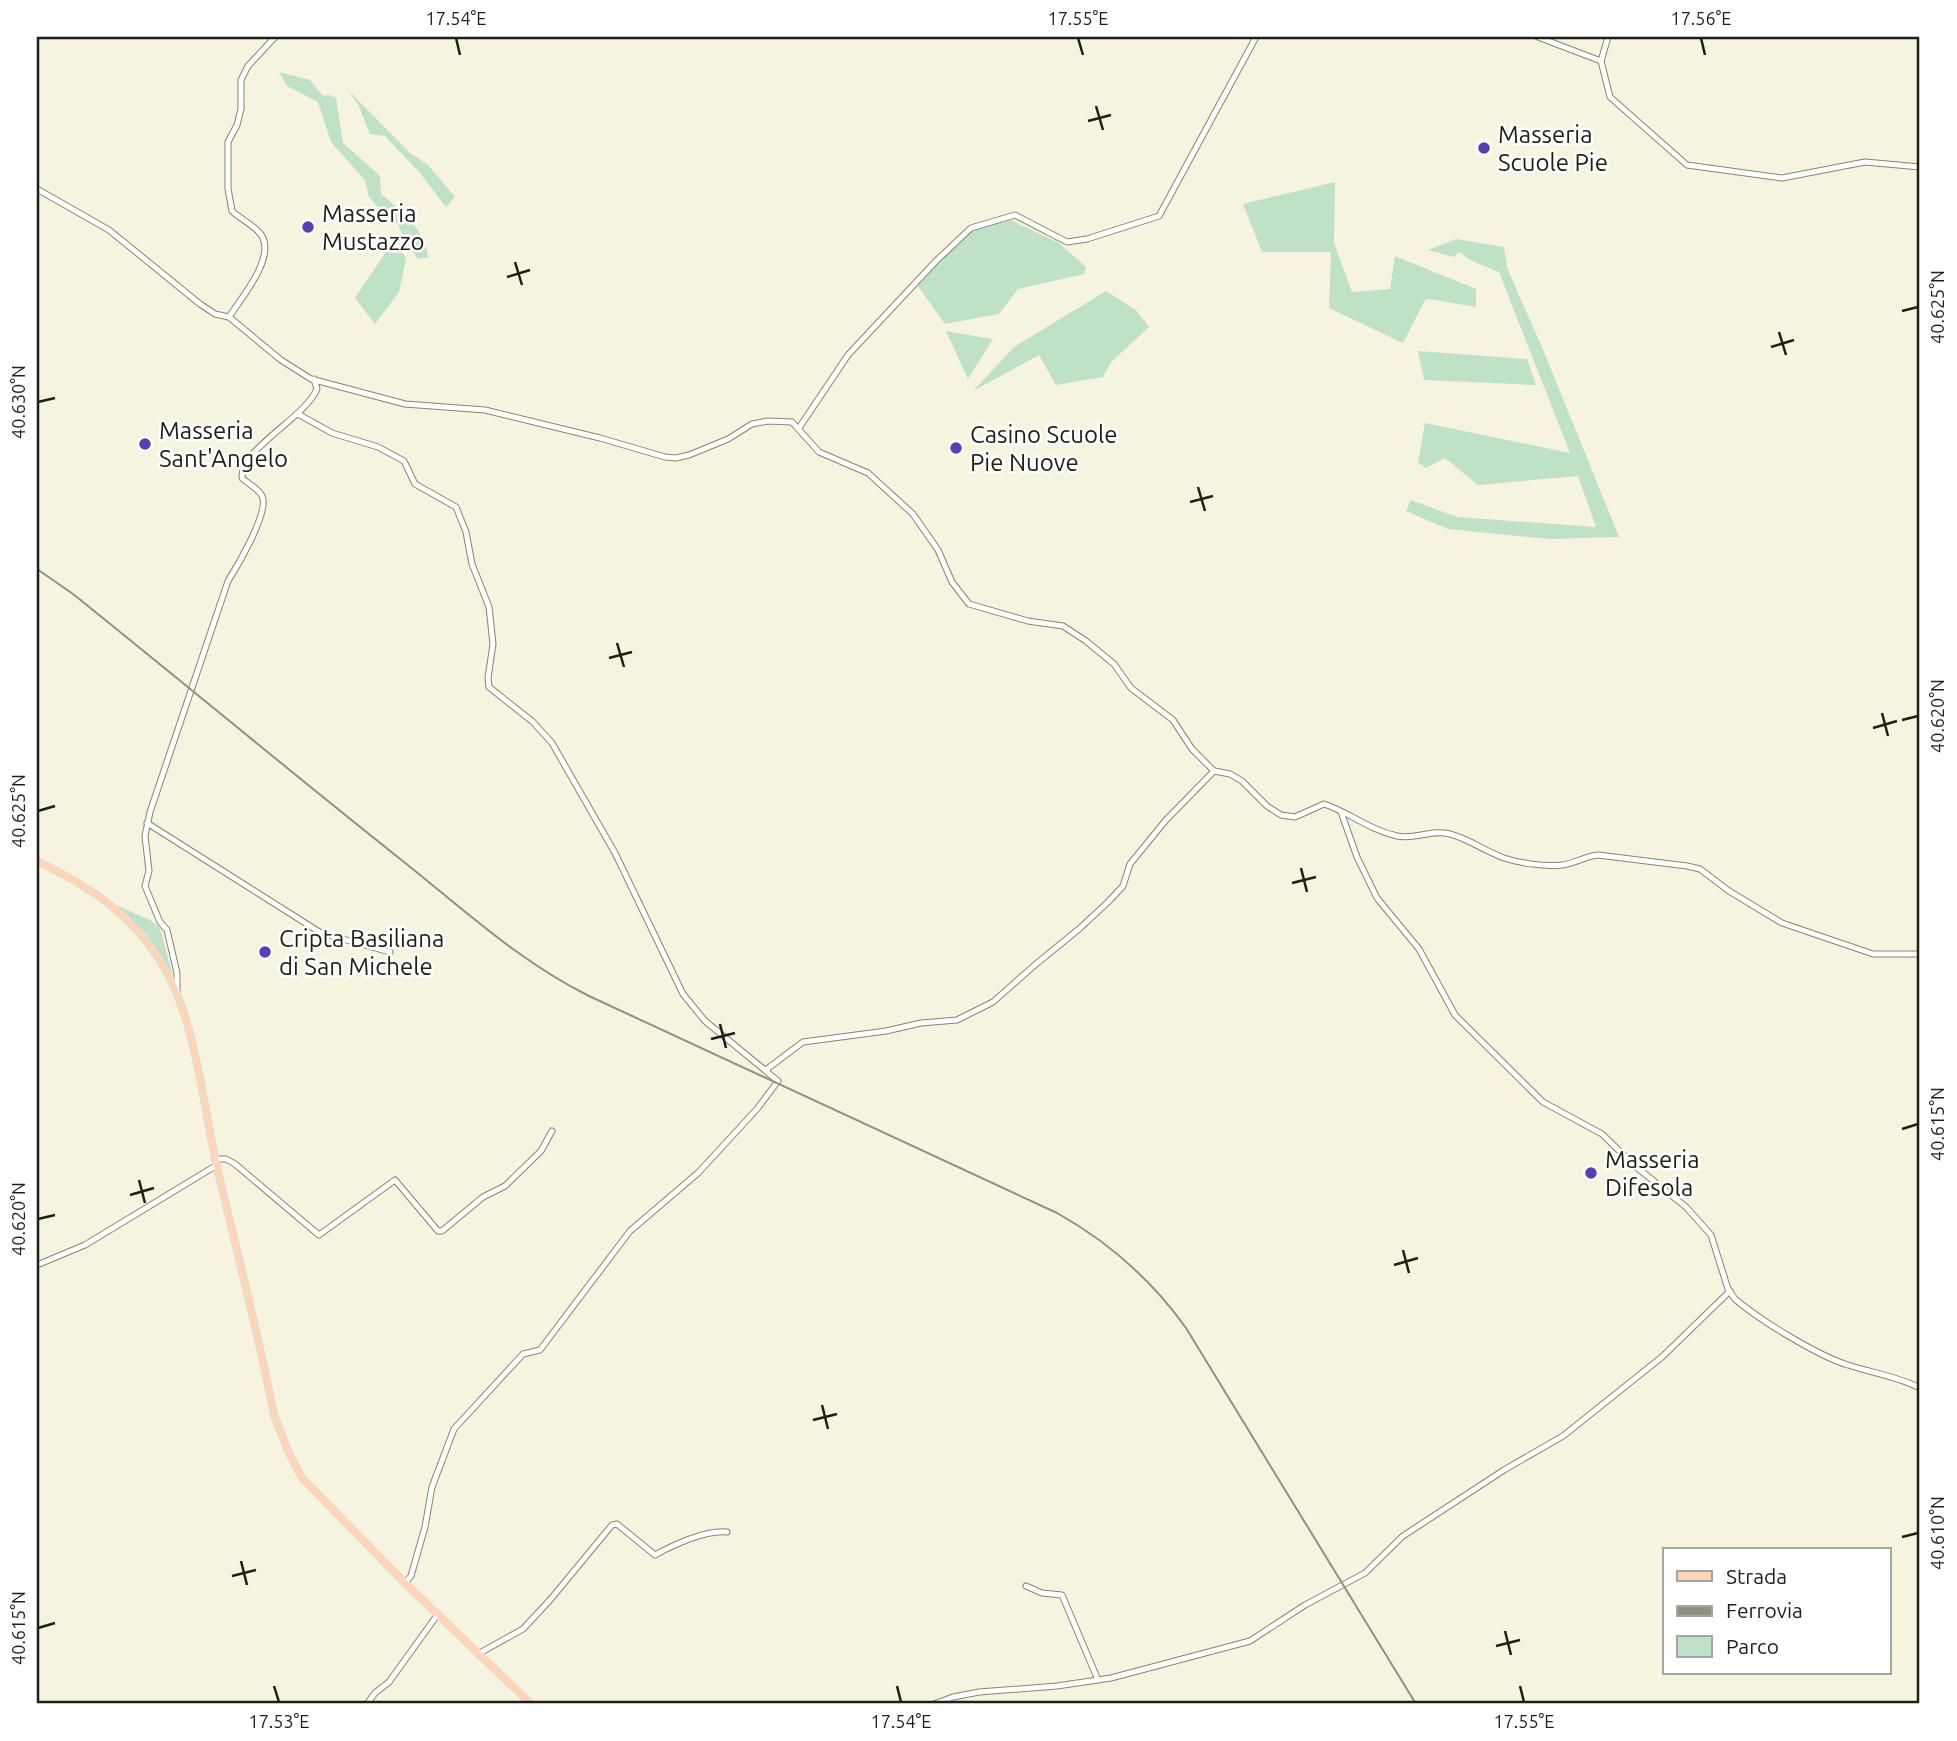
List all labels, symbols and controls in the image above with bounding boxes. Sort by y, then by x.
text: 17.54°E [426,8,486,28]
text: 17.55°E [1048,8,1108,28]
text: 17.56°E [1671,8,1731,28]
place label: Masseria Scuole Pie [1498,121,1608,176]
marker: Masseria Scuole Pie [1476,140,1492,156]
place label: Masseria Mustazzo [322,200,425,255]
marker: Masseria Mustazzo [300,219,316,235]
text: 40.625°N [1927,270,1947,344]
text: 40.630°N [8,365,28,439]
place label: Masseria Sant'Angelo [159,417,288,472]
place label: Casino Scuole Pie Nuove [970,421,1118,476]
marker: Masseria Sant'Angelo [137,436,153,452]
marker: Casino Scuole Pie Nuove [948,440,964,456]
text: 40.620°N [1927,679,1947,753]
text: 40.625°N [8,774,28,848]
place label: Cripta Basiliana di San Michele [279,925,444,980]
marker: Cripta Basiliana di San Michele [257,944,273,960]
text: 40.615°N [1927,1087,1947,1161]
place label: Masseria Difesola [1605,1146,1700,1201]
marker: Masseria Difesola [1583,1165,1599,1181]
text: 40.620°N [8,1182,28,1256]
text: 40.610°N [1927,1496,1947,1570]
legend [1663,1548,1890,1674]
text: Strada [1726,1564,1787,1588]
text: 40.615°N [8,1591,28,1665]
text: Ferrovia [1726,1598,1803,1622]
text: Parco [1726,1634,1779,1658]
text: 17.53°E [249,1711,309,1731]
text: 17.54°E [871,1711,931,1731]
text: 17.55°E [1494,1711,1554,1731]

